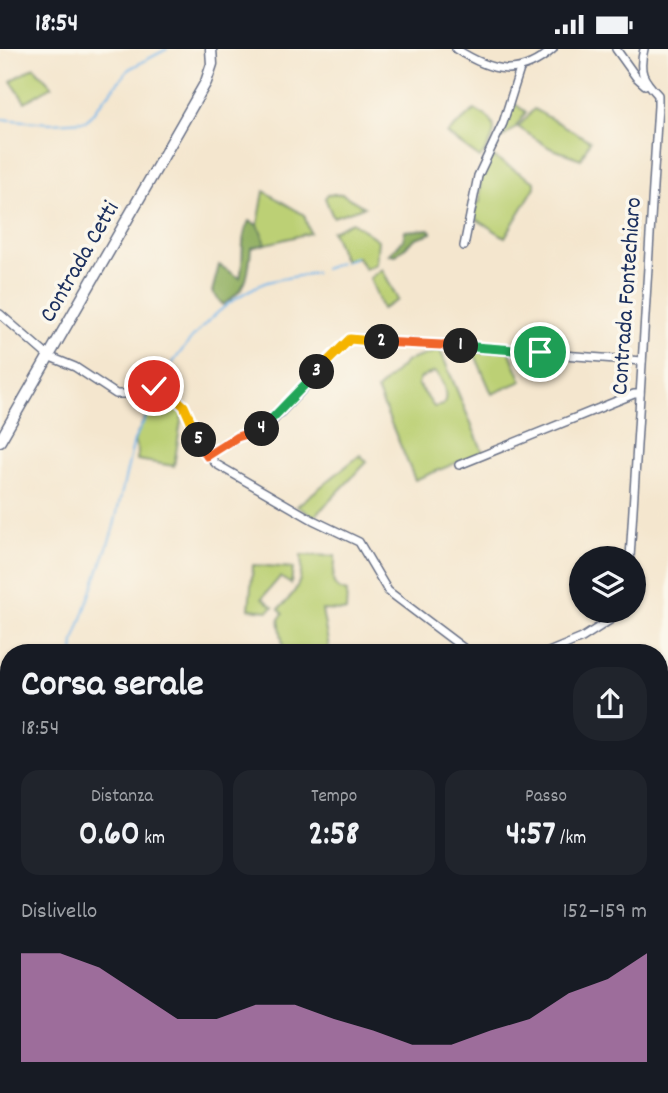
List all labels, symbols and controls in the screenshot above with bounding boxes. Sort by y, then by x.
text: 18:54 [35,6,78,43]
street label: Contrada Cetti [32,195,129,330]
street label: Contrada Fontechiaro [604,196,652,396]
pin [510,322,570,382]
pin: 2 [364,325,400,359]
text: 2 [377,328,386,355]
pin: 1 [444,329,478,363]
text: 1 [458,332,463,359]
icon: arrive [521,333,559,371]
pin: 3 [300,355,334,389]
pin [124,356,184,416]
text: 3 [312,358,321,385]
icon: check [135,367,173,405]
pin: 4 [244,411,280,447]
text: 4 [258,415,265,442]
pin: 5 [182,423,216,457]
text: 5 [194,426,203,453]
map controls [569,546,646,623]
button: layers [569,546,646,623]
text: Corsa serale [21,659,204,714]
button: share [573,667,647,741]
text: 18:54 [21,713,59,746]
text: Distanza [91,784,153,811]
text: Tempo [311,784,357,811]
text: Passo [525,784,567,811]
text: 0.60 [79,811,140,861]
text: 2:58 [308,811,360,861]
text: 4:57 [506,811,556,861]
text: km [140,826,165,853]
text: /km [556,826,586,853]
text: Dislivello [21,896,97,929]
text: 152–159 m [563,896,647,929]

